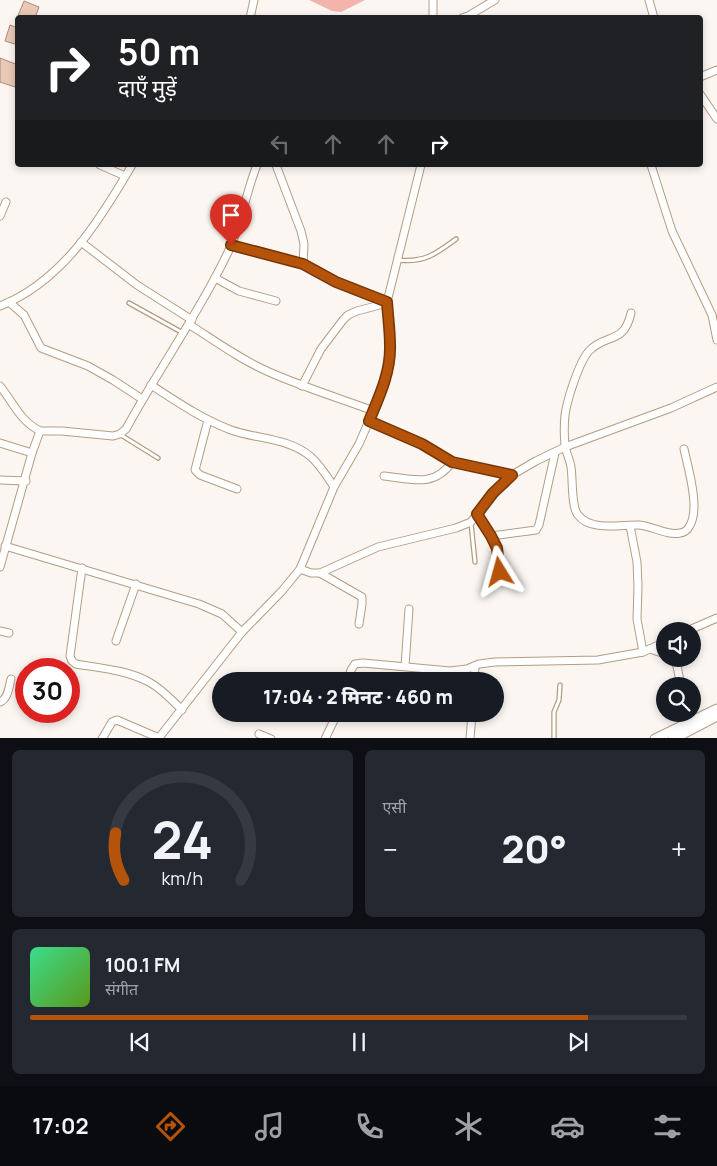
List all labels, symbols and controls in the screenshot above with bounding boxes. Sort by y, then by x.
text: 50 m [118,28,200,76]
icon: right [35,35,100,100]
text: दाएँ मुड़ें [118,73,177,103]
icon: left [266,130,294,158]
icon: ahead [319,130,347,158]
icon: ahead [372,130,400,158]
icon: right [425,130,453,158]
pin [210,194,252,245]
icon: arrive [217,201,245,229]
position arrow [473,545,525,597]
map controls [656,622,701,722]
button: sound [656,622,701,667]
speed limit sign: 30 [15,658,80,723]
button: search [656,677,701,722]
text: 17:04 · 2 मिनट · 460 m [263,684,453,710]
text: एसी [383,796,406,818]
text: 24 [151,804,213,875]
text: 20° [501,822,567,874]
text: − [383,830,398,868]
text: + [671,830,687,868]
text: km/h [161,866,203,890]
text: 100.1 FM [105,952,180,978]
text: संगीत [105,978,138,1000]
icon: previous [126,1028,154,1056]
icon: pause [345,1028,373,1056]
icon: next [564,1028,592,1056]
icon: directions [153,1109,188,1144]
icon: music [252,1109,287,1144]
icon: phone [352,1109,387,1144]
icon: climate [451,1109,486,1144]
icon: car [550,1109,585,1144]
icon: filters [650,1109,685,1144]
text: 17:02 [32,1111,89,1141]

